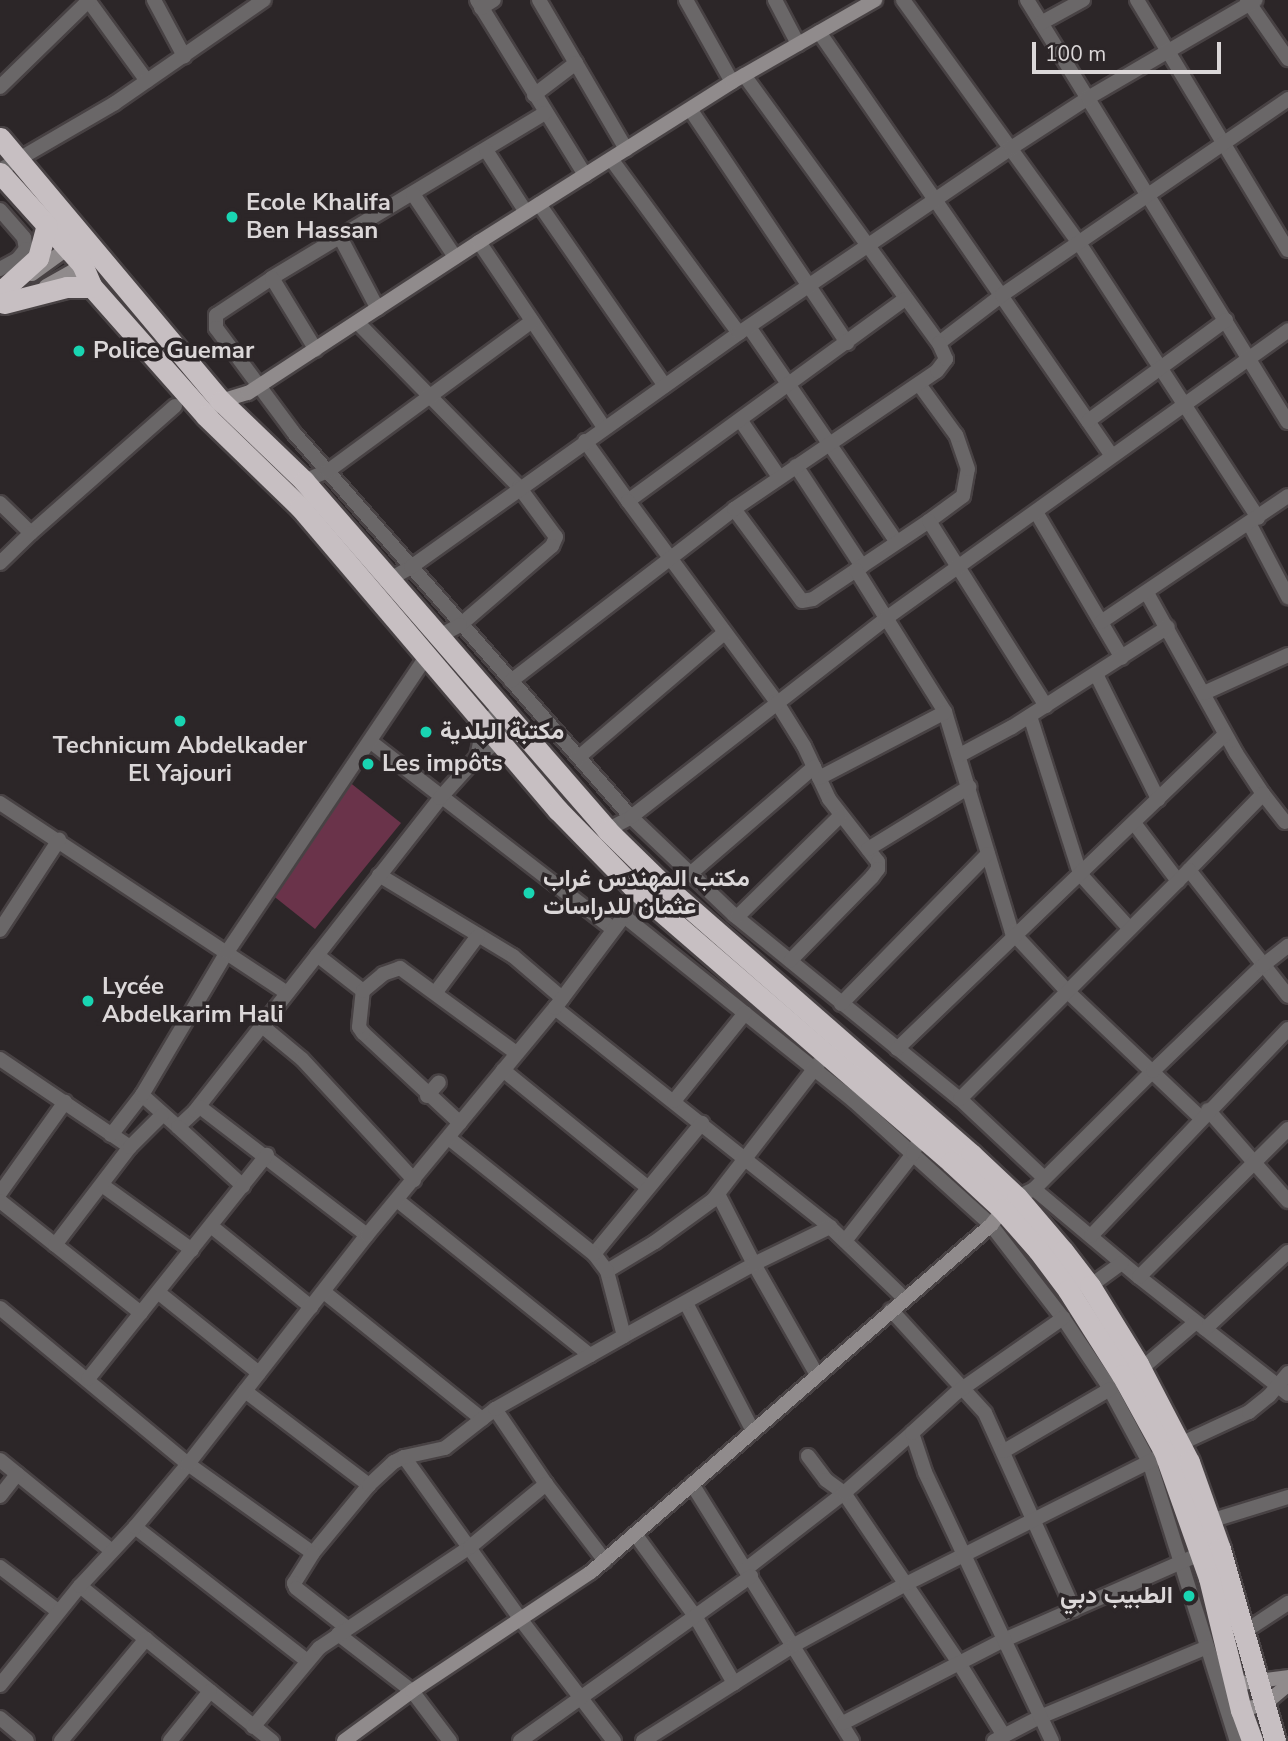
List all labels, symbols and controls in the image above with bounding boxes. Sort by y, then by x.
scale bar [1036,28,1225,72]
text: 100 m [1045,40,1106,68]
place label: Ecole Khalifa Ben Hassan [246,189,391,245]
marker: Ecole Khalifa Ben Hassan [224,209,240,225]
place label: Police Guemar [93,337,254,365]
marker: Police Guemar [71,343,87,359]
marker: Technicum Abdelkader El Yajouri [172,713,188,729]
place label: مكتبة البلدية [440,718,564,746]
marker: مكتبة البلدية [418,724,434,740]
place label: Technicum Abdelkader El Yajouri [53,732,307,788]
place label: Les impôts [382,750,503,778]
marker: Les impôts [360,756,376,772]
place label: مكتب المهندس غراب عثمان للدراسات [543,865,750,921]
marker: مكتب المهندس غراب عثمان للدراسات [521,885,537,901]
place label: Lycée Abdelkarim Hali [102,973,284,1029]
marker: Lycée Abdelkarim Hali [80,993,96,1009]
place label: الطبيب دبي [1060,1582,1173,1610]
marker: الطبيب دبي [1179,1586,1199,1606]

